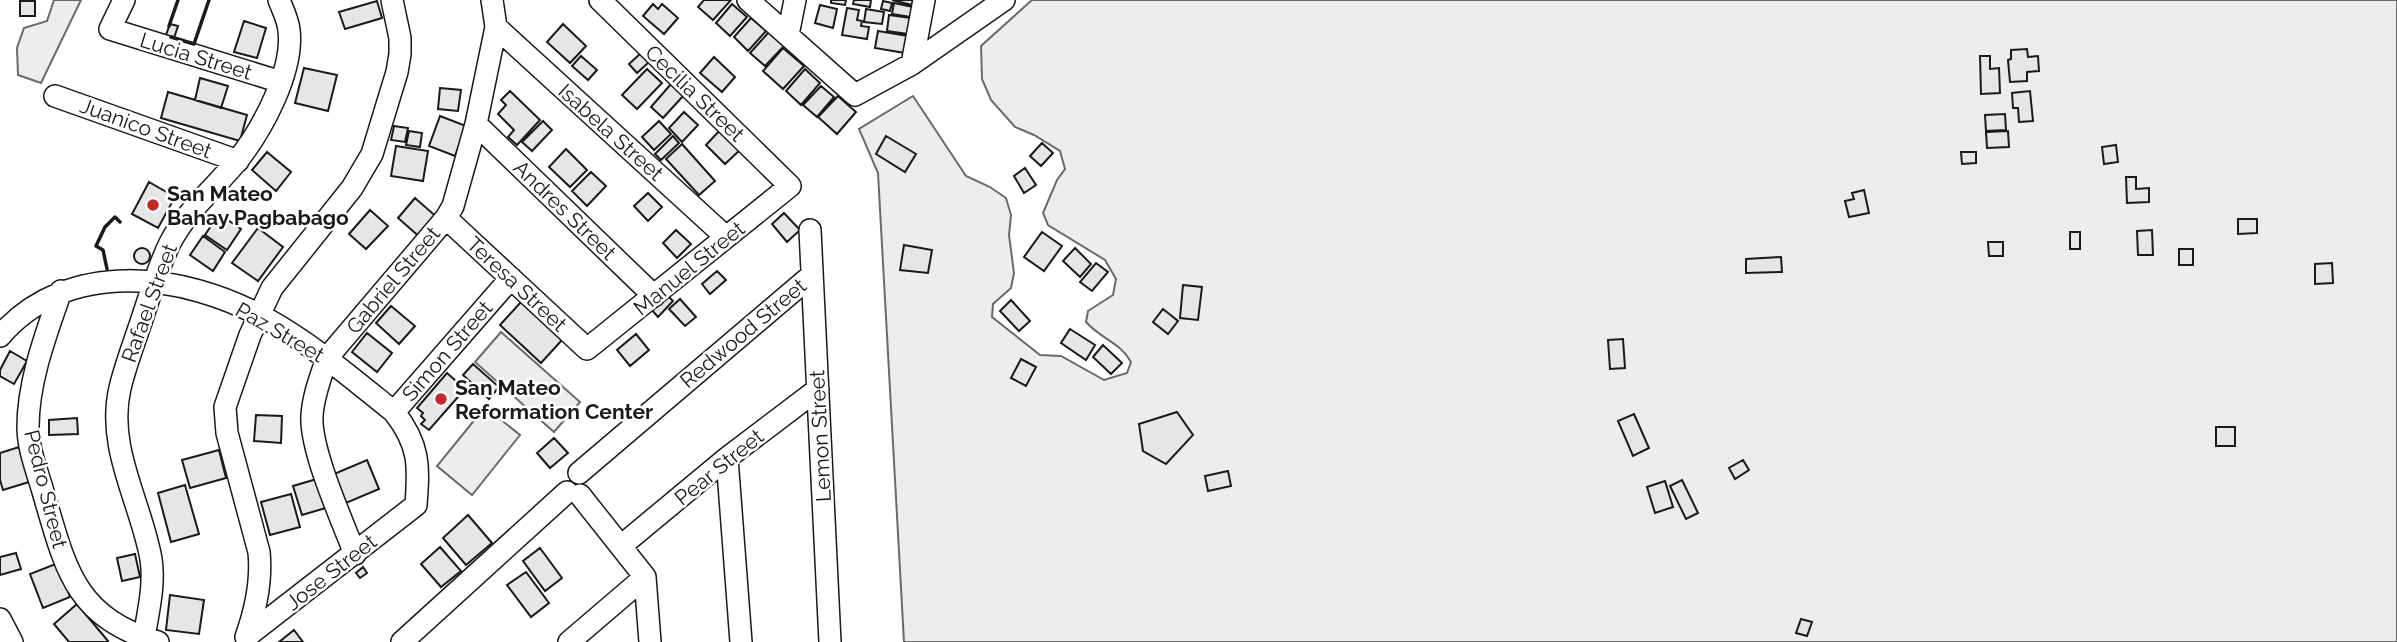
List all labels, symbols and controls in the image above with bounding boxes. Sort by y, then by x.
street label: Lucia Street [137,27,255,85]
street label: Cecilia Street [640,39,750,147]
street label: Isabela Street [553,78,669,186]
street label: Juanico Street [77,93,215,163]
street label: Andres Street [509,155,621,265]
place label: San Mateo Bahay Pagbabago [167,181,349,230]
marker: San Mateo Bahay Pagbabago [145,197,161,213]
street label: Manuel Street [629,216,749,320]
street label: Gabriel Street [341,221,445,339]
street label: Teresa Street [462,231,572,337]
street label: Rafael Street [116,240,182,366]
street label: Redwood Street [675,273,811,393]
street label: Simon Street [397,296,497,406]
street label: Paz Street [231,297,329,367]
street label: Lemon Street [804,369,836,503]
place label: San Mateo Reformation Center [455,375,653,424]
marker: San Mateo Reformation Center [433,391,449,407]
street label: Pear Street [670,424,768,510]
street label: Pedro Street [19,427,73,551]
street label: Jose Street [281,529,381,615]

